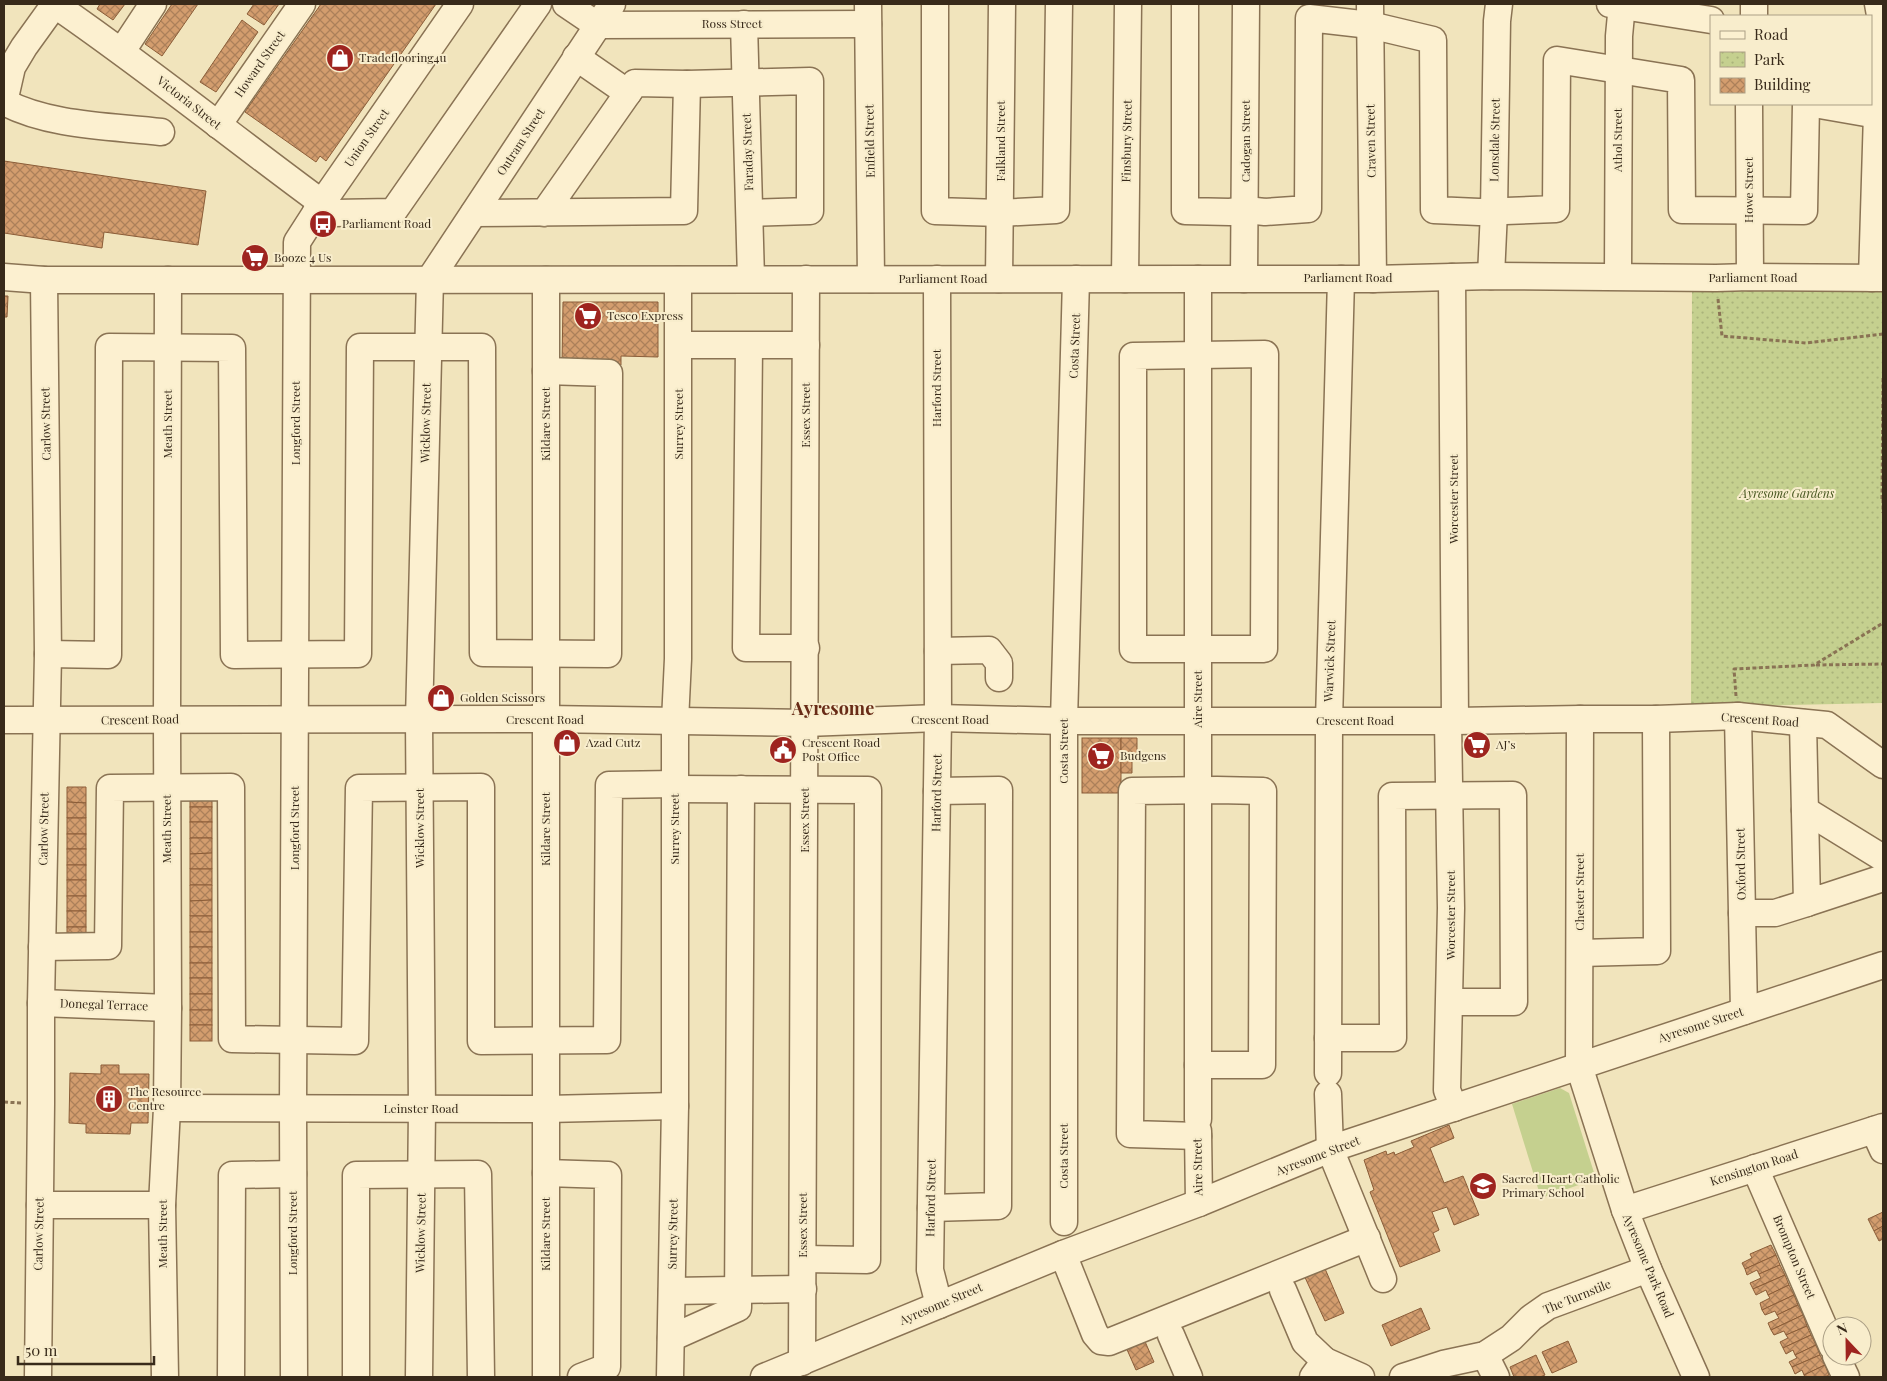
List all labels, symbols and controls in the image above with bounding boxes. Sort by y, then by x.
street label: Ross Street [702,15,763,31]
legend [1710,15,1872,105]
text: Road [1754,24,1788,44]
street label: Howard Street [230,26,288,100]
shop icon: Tradeflooring4u [325,43,355,73]
place label: Tradeflooring4u [359,49,446,65]
text: Park [1754,49,1786,69]
street label: Victoria Street [153,71,226,133]
text: Building [1754,74,1811,94]
street label: Lonsdale Street [1485,97,1503,182]
street label: Finsbury Street [1117,99,1135,183]
street label: Cadogan Street [1237,99,1253,182]
street label: Falkland Street [992,100,1008,182]
street label: Enfield Street [860,103,878,178]
street label: Craven Street [1361,103,1379,178]
street label: Outram Street [492,104,548,178]
street label: Union Street [340,105,393,170]
street label: Athol Street [1609,107,1625,173]
street label: Faraday Street [738,112,756,191]
street label: Howe Street [1740,156,1756,223]
bus stop icon: Parliament Road [308,209,338,239]
place label: Parliament Road [342,215,431,231]
supermarket icon: Booze 4 Us [240,243,270,273]
place label: Booze 4 Us [274,249,331,265]
street label: Parliament Road [1303,269,1393,285]
street label: Parliament Road [1708,269,1798,285]
street label: Parliament Road [898,270,988,286]
supermarket icon: Tesco Express [573,301,603,331]
place label: Tesco Express [607,307,683,323]
street label: Costa Street [1065,312,1083,379]
street label: Harford Street [928,348,944,427]
street label: Longford Street [287,380,303,465]
street label: Wicklow Street [416,382,434,464]
street label: Essex Street [797,382,813,448]
street label: Carlow Street [36,386,54,461]
street label: Kildare Street [537,386,553,461]
street label: Surrey Street [670,388,686,459]
street label: Meath Street [159,389,175,458]
street label: Worcester Street [1445,453,1461,545]
park label: Ayresome Gardens [1738,485,1835,501]
street label: Warwick Street [1320,619,1338,703]
street label: Aire Street [1189,670,1205,729]
shop icon: Golden Scissors [426,683,456,713]
place label: Golden Scissors [460,689,545,705]
district label: Ayresome [791,696,874,720]
street label: Crescent Road [1721,708,1800,730]
street label: Crescent Road [101,710,179,728]
street label: Crescent Road [506,711,584,727]
street label: Crescent Road [911,711,989,727]
street label: Crescent Road [1316,712,1394,728]
street label: Costa Street [1055,718,1071,784]
shop icon: Azad Cutz [552,728,582,758]
supermarket icon: AJ’s [1462,730,1492,760]
place label: Azad Cutz [585,734,641,750]
place label: Crescent Road Post Office [802,734,880,764]
public building icon: Crescent Road Post Office [768,735,798,765]
place label: AJ’s [1495,736,1516,752]
supermarket icon: Budgens [1086,741,1116,771]
place label: Budgens [1120,747,1166,763]
street label: Harford Street [927,753,945,832]
street label: Longford Street [286,785,302,870]
street label: Wicklow Street [411,787,427,869]
street label: Essex Street [796,787,812,853]
street label: Carlow Street [34,791,52,866]
street label: Kildare Street [537,791,553,866]
street label: Surrey Street [666,793,682,864]
street label: Meath Street [158,794,174,863]
street label: Oxford Street [1731,827,1749,900]
street label: Chester Street [1571,853,1587,931]
street label: Worcester Street [1442,869,1458,961]
street label: Donegal Terrace [60,994,148,1014]
street label: Ayresome Street [1655,1003,1746,1046]
place label: The Resource Centre [128,1083,201,1113]
building icon: The Resource Centre [94,1084,124,1114]
street label: Leinster Road [384,1100,458,1116]
street label: Costa Street [1055,1123,1071,1189]
street label: Ayresome Street [1272,1131,1363,1179]
street label: Aire Street [1188,1137,1206,1197]
street label: Kensington Road [1708,1145,1800,1189]
street label: Harford Street [921,1158,939,1237]
place label: Sacred Heart Catholic Primary School [1502,1170,1620,1200]
school or university icon: Sacred Heart Catholic Primary School [1468,1171,1498,1201]
street label: Longford Street [284,1190,300,1275]
street label: Wicklow Street [411,1192,429,1274]
street label: Essex Street [794,1192,810,1258]
street label: Carlow Street [29,1196,47,1271]
street label: Kildare Street [537,1196,553,1271]
street label: Surrey Street [663,1198,681,1270]
street label: Meath Street [154,1199,170,1268]
street label: Ayresome Park Road [1619,1210,1678,1320]
street label: Brompton Street [1770,1212,1820,1302]
street label: The Turnstile [1540,1275,1613,1317]
street label: Ayresome Street [896,1278,985,1328]
north arrow [1822,1316,1872,1366]
text: N [1834,1318,1850,1339]
scale bar [18,1334,154,1366]
text: 50 m [25,1340,58,1360]

